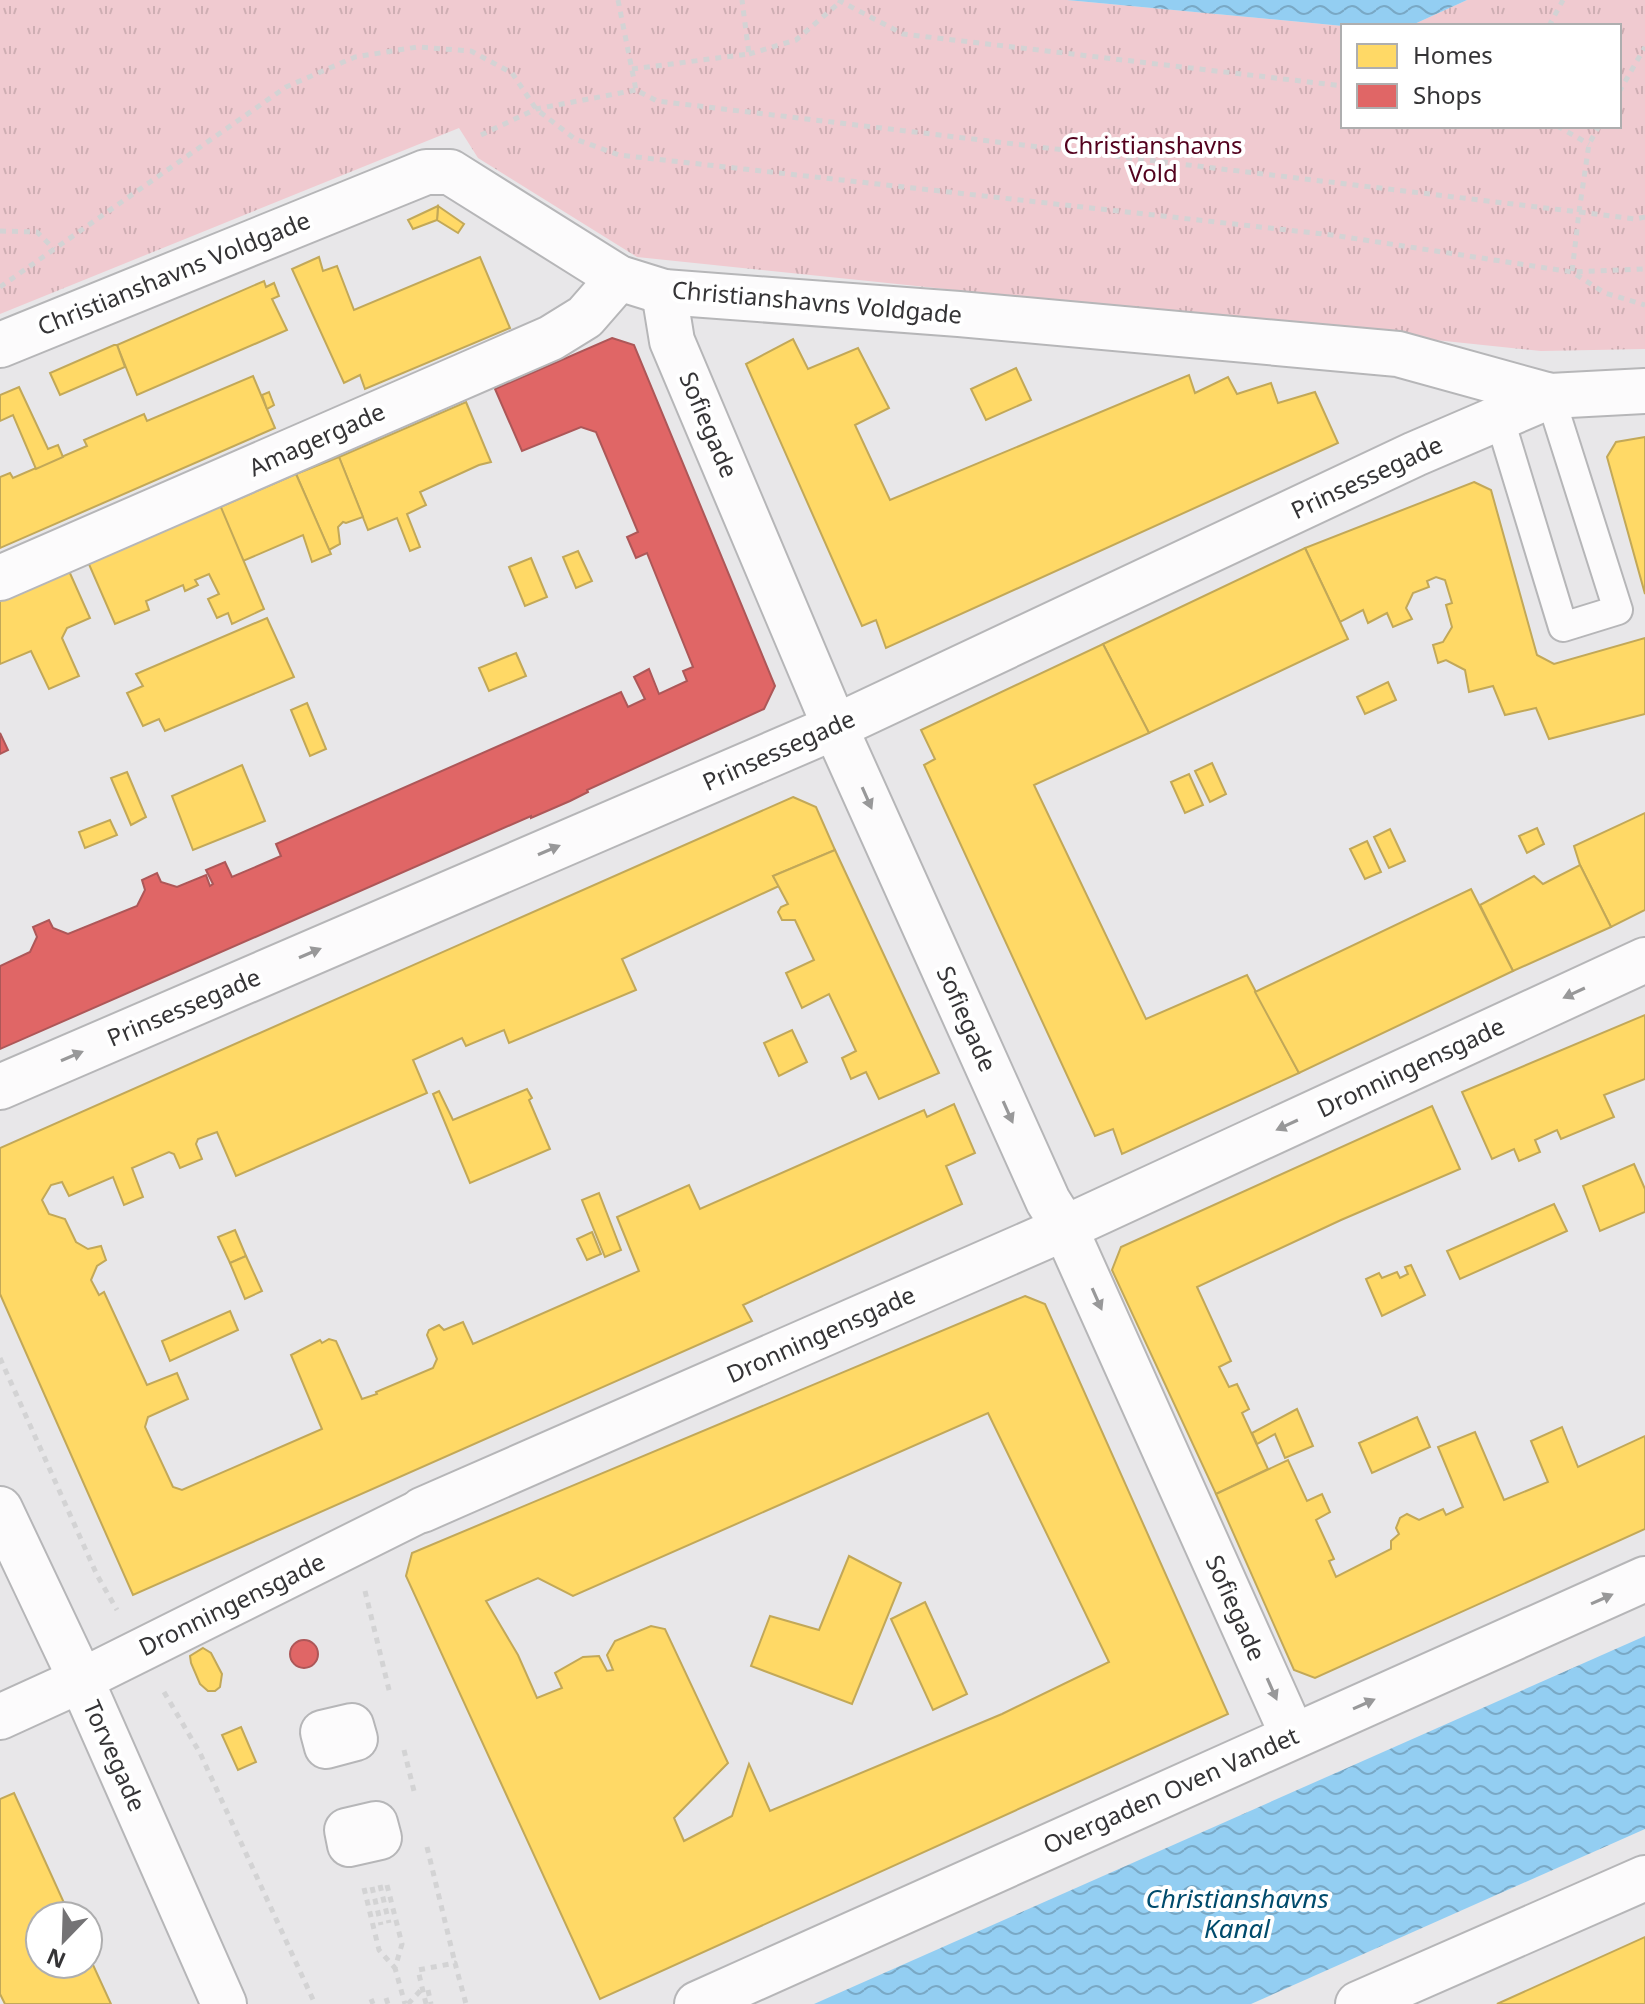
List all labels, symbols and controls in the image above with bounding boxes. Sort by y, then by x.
legend [1341,24,1621,128]
text: Homes [1413,38,1493,71]
text: Shops [1413,78,1482,111]
park label: Christianshavns Vold [1063,128,1243,189]
street label: Christianshavns Voldgade [32,203,315,342]
street label: Christianshavns Voldgade [671,272,964,331]
street label: Sofiegade [672,366,746,483]
street label: Amagergade [243,394,390,483]
street label: Prinsessegade [1285,427,1447,526]
street label: Prinsessegade [697,701,860,798]
one-way arrow [860,786,874,810]
one-way arrow [537,844,561,857]
one-way arrow [298,947,322,960]
street label: Prinsessegade [102,959,265,1054]
street label: Sofiegade [929,960,1005,1076]
one-way arrow [1562,986,1586,999]
street label: Dronningensgade [1311,1009,1509,1125]
one-way arrow [60,1050,83,1063]
one-way arrow [1002,1100,1015,1124]
one-way arrow [1276,1118,1299,1132]
street label: Dronningensgade [721,1277,920,1390]
one-way arrow [1090,1287,1103,1311]
street label: Dronningensgade [133,1544,330,1663]
street label: Sofiegade [1198,1549,1274,1665]
one-way arrow [1590,1592,1614,1605]
one-way arrow [1265,1677,1279,1701]
street label: Torvegade [76,1695,155,1816]
one-way arrow [1353,1698,1376,1711]
street label: Overgaden Oven Vandet [1037,1718,1304,1861]
water label: Christianshavns Kanal [1145,1880,1329,1946]
north arrow [24,1900,104,1980]
text: N [42,1942,70,1977]

